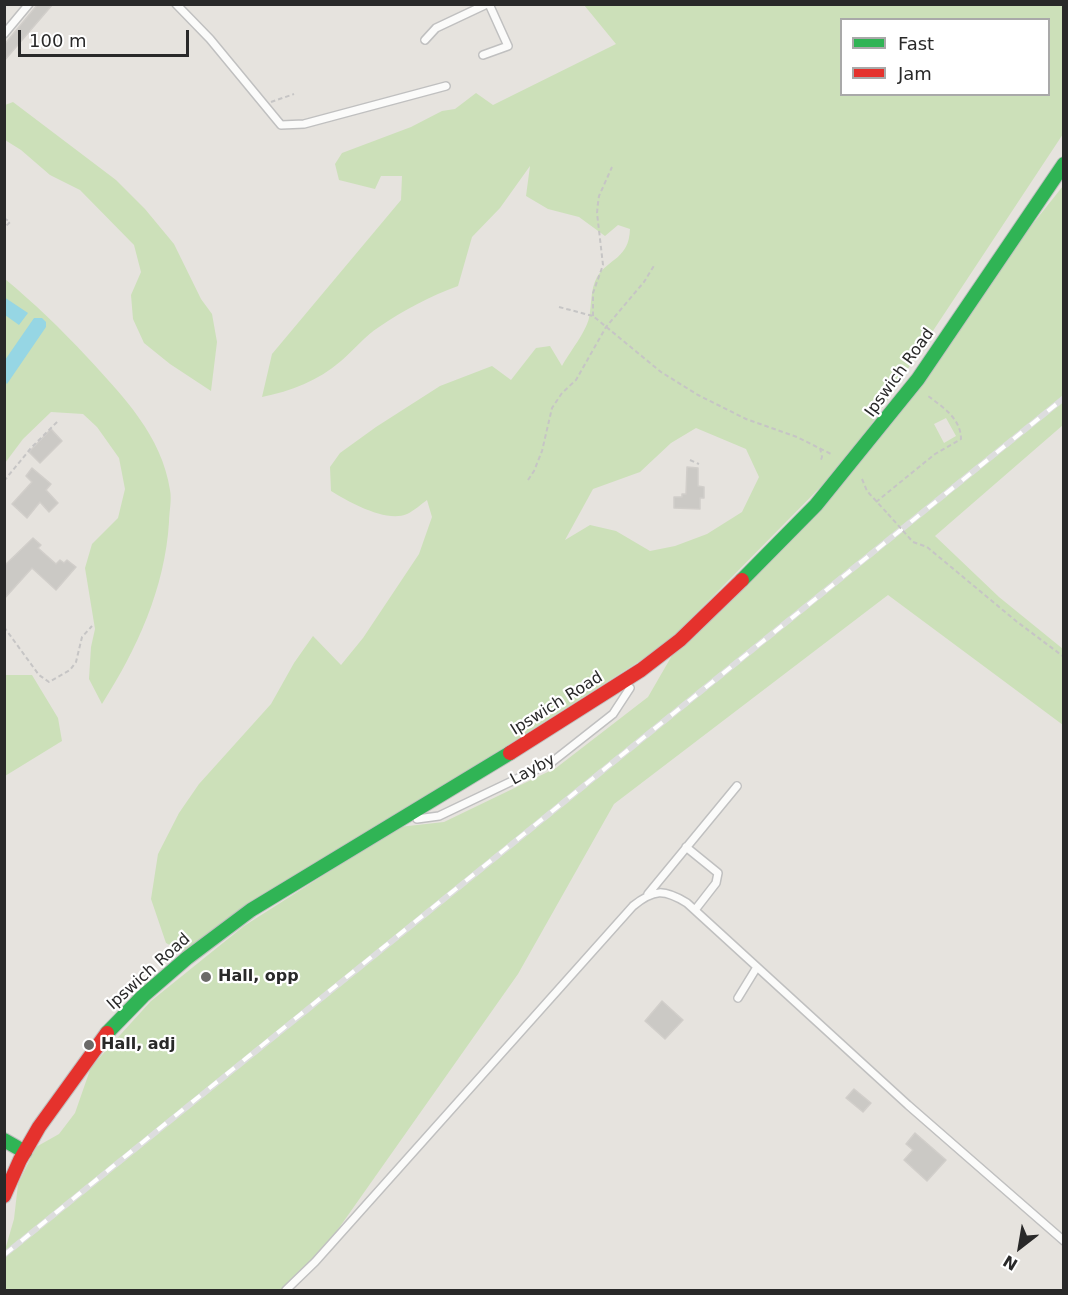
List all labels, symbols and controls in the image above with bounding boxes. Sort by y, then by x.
scale bar [21,18,192,56]
legend [840,18,1050,96]
text: 100 m [29,30,87,51]
text: Fast [898,33,934,54]
text: Jam [898,63,932,84]
street label: Ipswich Road [861,325,939,421]
street label: Ipswich Road [507,668,607,740]
street label: Layby [507,750,559,790]
street label: Ipswich Road [104,930,194,1014]
place label: Hall, opp [218,967,299,987]
marker: Hall, opp [199,970,213,984]
place label: Hall, adj [101,1035,176,1055]
marker: Hall, adj [82,1038,96,1052]
north arrow [990,1217,1050,1277]
text: N [1000,1251,1021,1274]

